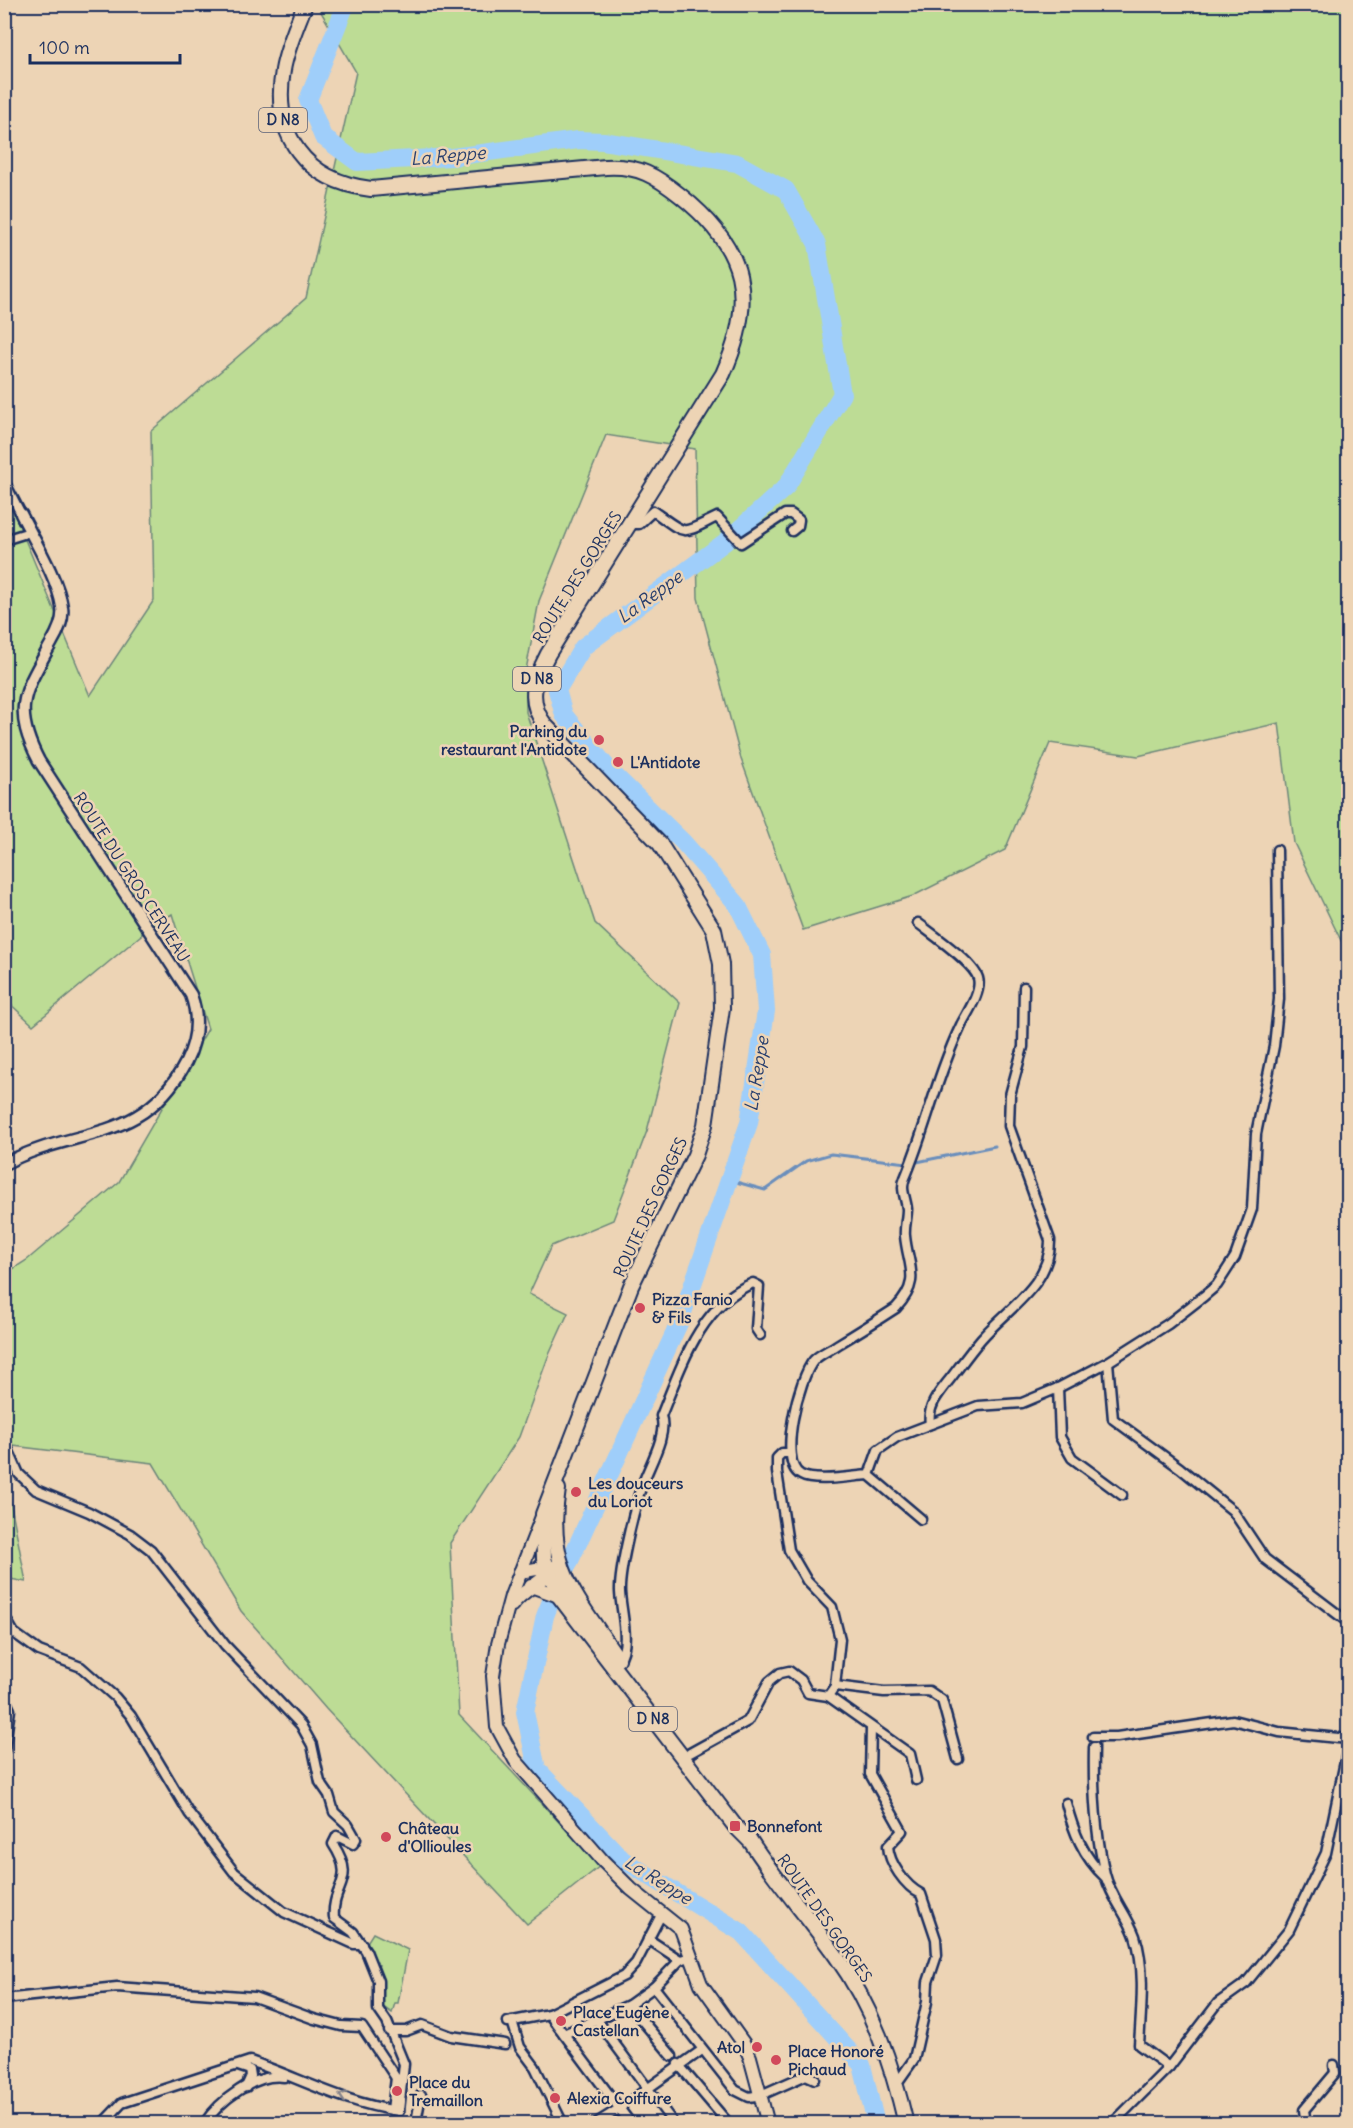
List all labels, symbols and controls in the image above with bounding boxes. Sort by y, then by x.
scale bar [30,27,180,65]
text: 100 m [39,36,90,59]
road number: D N8 [259,108,307,132]
water label: La Reppe [409,141,488,170]
street label: ROUTE DES GORGES [528,507,626,647]
water label: La Reppe [613,564,688,628]
road number: D N8 [513,667,561,691]
place label: Parking du restaurant l'Antidote [441,721,588,759]
marker: Parking du restaurant l'Antidote [592,733,606,747]
place label: L'Antidote [630,752,701,772]
marker: L'Antidote [611,755,625,769]
street label: ROUTE DU GROS CERVEAU [70,788,194,966]
water label: La Reppe [739,1034,774,1113]
street label: ROUTE DES GORGES [609,1134,691,1280]
place label: Pizza Fanio & Fils [652,1289,733,1327]
marker: Pizza Fanio & Fils [633,1301,647,1315]
place label: Les douceurs du Loriot [588,1473,683,1511]
marker: Les douceurs du Loriot [569,1485,583,1499]
road number: D N8 [629,1707,677,1731]
place label: Bonnefont [747,1816,823,1836]
place label: Château d'Ollioules [398,1818,471,1856]
marker: Bonnefont [728,1819,742,1833]
marker: Château d'Ollioules [379,1830,393,1844]
water label: La Reppe [620,1850,697,1910]
street label: ROUTE DES GORGES [773,1850,877,1986]
place label: Place Eugène Castellan [573,2002,670,2040]
marker: Place Eugène Castellan [554,2014,568,2028]
place label: Atol [717,2037,745,2057]
marker: Atol [750,2040,764,2054]
place label: Place Honoré Pichaud [788,2041,884,2079]
marker: Place Honoré Pichaud [769,2053,783,2067]
place label: Place du Tremaillon [409,2072,483,2110]
marker: Place du Tremaillon [390,2084,404,2098]
place label: Alexia Coiffure [567,2088,672,2108]
one-way arrow [338,2090,349,2103]
marker: Alexia Coiffure [548,2091,562,2105]

